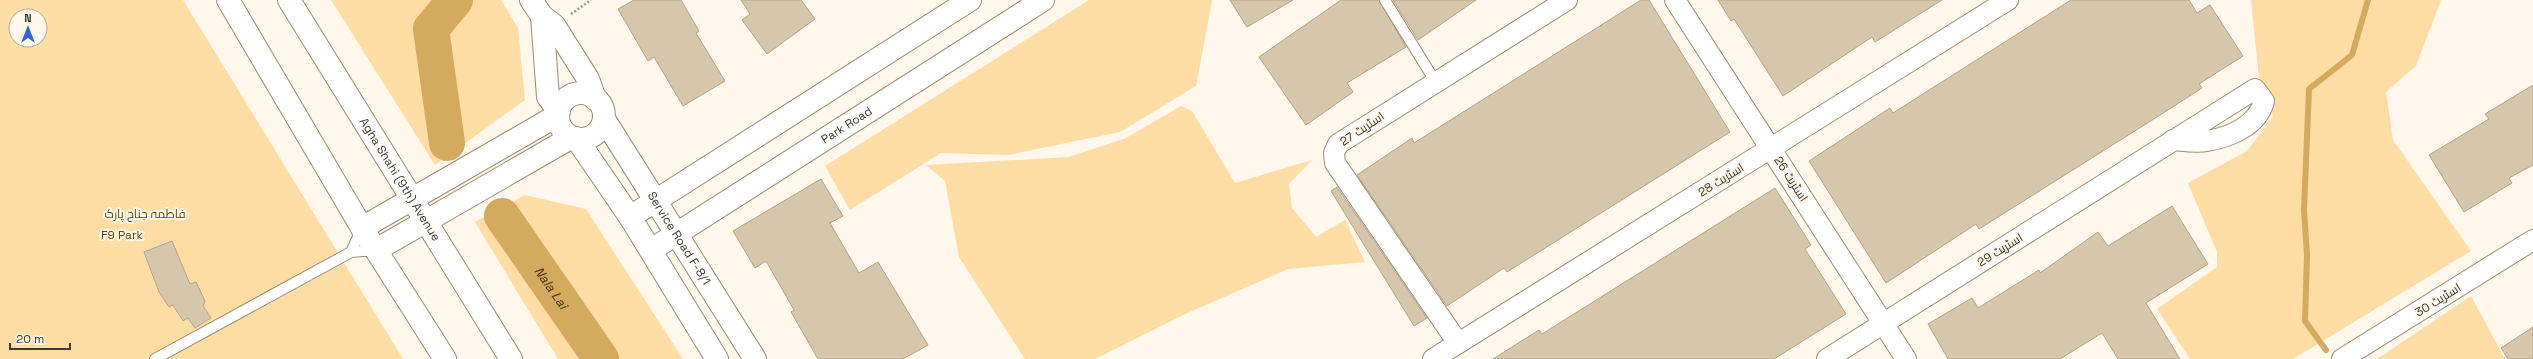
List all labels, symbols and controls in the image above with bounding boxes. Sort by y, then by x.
north arrow [8,8,48,48]
text: N [24,11,32,25]
street label: Park Road [818,103,875,147]
street label: اسٹریٹ 27 [1337,108,1387,150]
street label: Agha Shahi (9th) Avenue [356,115,444,244]
street label: اسٹریٹ 26 [1770,153,1812,205]
street label: اسٹریٹ 28 [1695,160,1747,200]
street label: Service Road F-8/1 [644,189,714,288]
park label: فاطمہ جناح پارک [105,206,185,223]
park label: F9 Park [101,227,143,243]
street label: اسٹریٹ 29 [1974,230,2026,270]
water label: Nala Lai [531,263,573,314]
street label: اسٹریٹ 30 [2412,280,2464,320]
scale bar [10,325,70,351]
text: 20 m [16,331,44,347]

